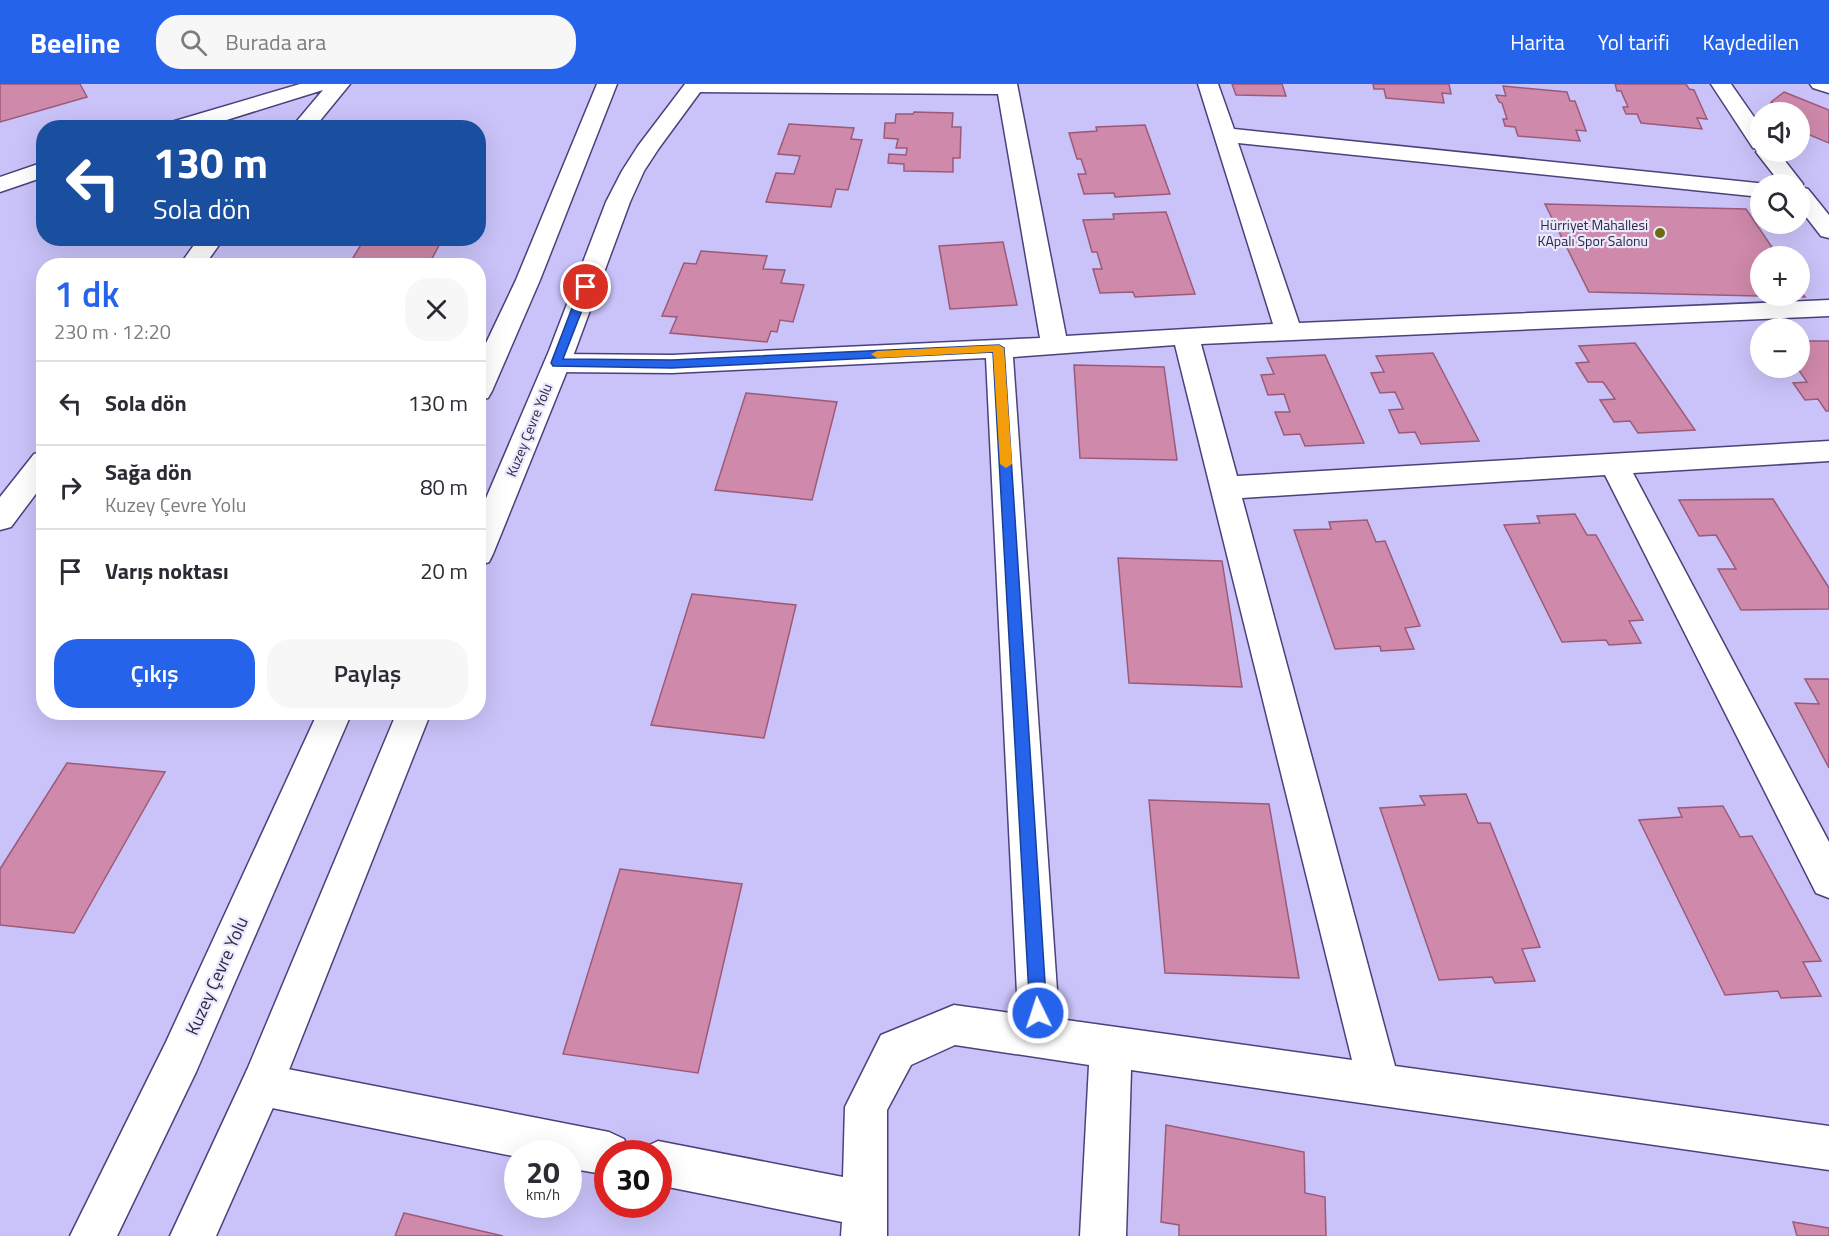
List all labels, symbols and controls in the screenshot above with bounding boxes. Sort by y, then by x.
search box [156,15,576,69]
text: Beeline [30,21,120,64]
text: Burada ara [225,25,326,59]
icon: search [177,26,210,59]
text: Harita [1510,26,1565,58]
text: Yol tarifi [1598,26,1670,58]
text: Kaydedilen [1703,26,1799,58]
map controls [1750,102,1810,378]
button: sound [1750,102,1810,162]
text: 130 m [153,130,268,194]
icon: left [54,144,132,222]
button: search [1750,174,1810,234]
text: Sola dön [153,188,251,229]
place label: Hürriyet Mahallesi KApalı Spor Salonu [1537,214,1648,251]
marker: Hürriyet Mahallesi KApalı Spor Salonu [1653,226,1667,240]
button: + [1750,246,1810,306]
pin [560,261,611,312]
text: 1 dk [54,266,119,321]
icon: arrive [569,270,602,303]
button: close [405,278,468,341]
text: 230 m · 12:20 [54,316,171,347]
button: − [1750,318,1810,378]
street label: Kuzey Çevre Yolu [500,380,557,480]
text: Sola dön [105,386,187,420]
text: 130 m [408,386,468,420]
icon: left [54,387,87,420]
text: Sağa dön [105,455,192,489]
text: 80 m [420,470,468,504]
icon: right [54,471,87,504]
text: Kuzey Çevre Yolu [105,489,246,520]
text: Varış noktası [105,554,229,588]
text: 20 m [420,554,468,588]
icon: arrive [54,555,87,588]
button: Çıkış [54,639,255,708]
button: Paylaş [267,639,468,708]
street label: Kuzey Çevre Yolu [178,912,255,1039]
position arrow [1006,981,1070,1045]
speed limit sign: 30 [594,1140,672,1218]
text: 20 [526,1149,560,1195]
text: km/h [526,1183,560,1206]

